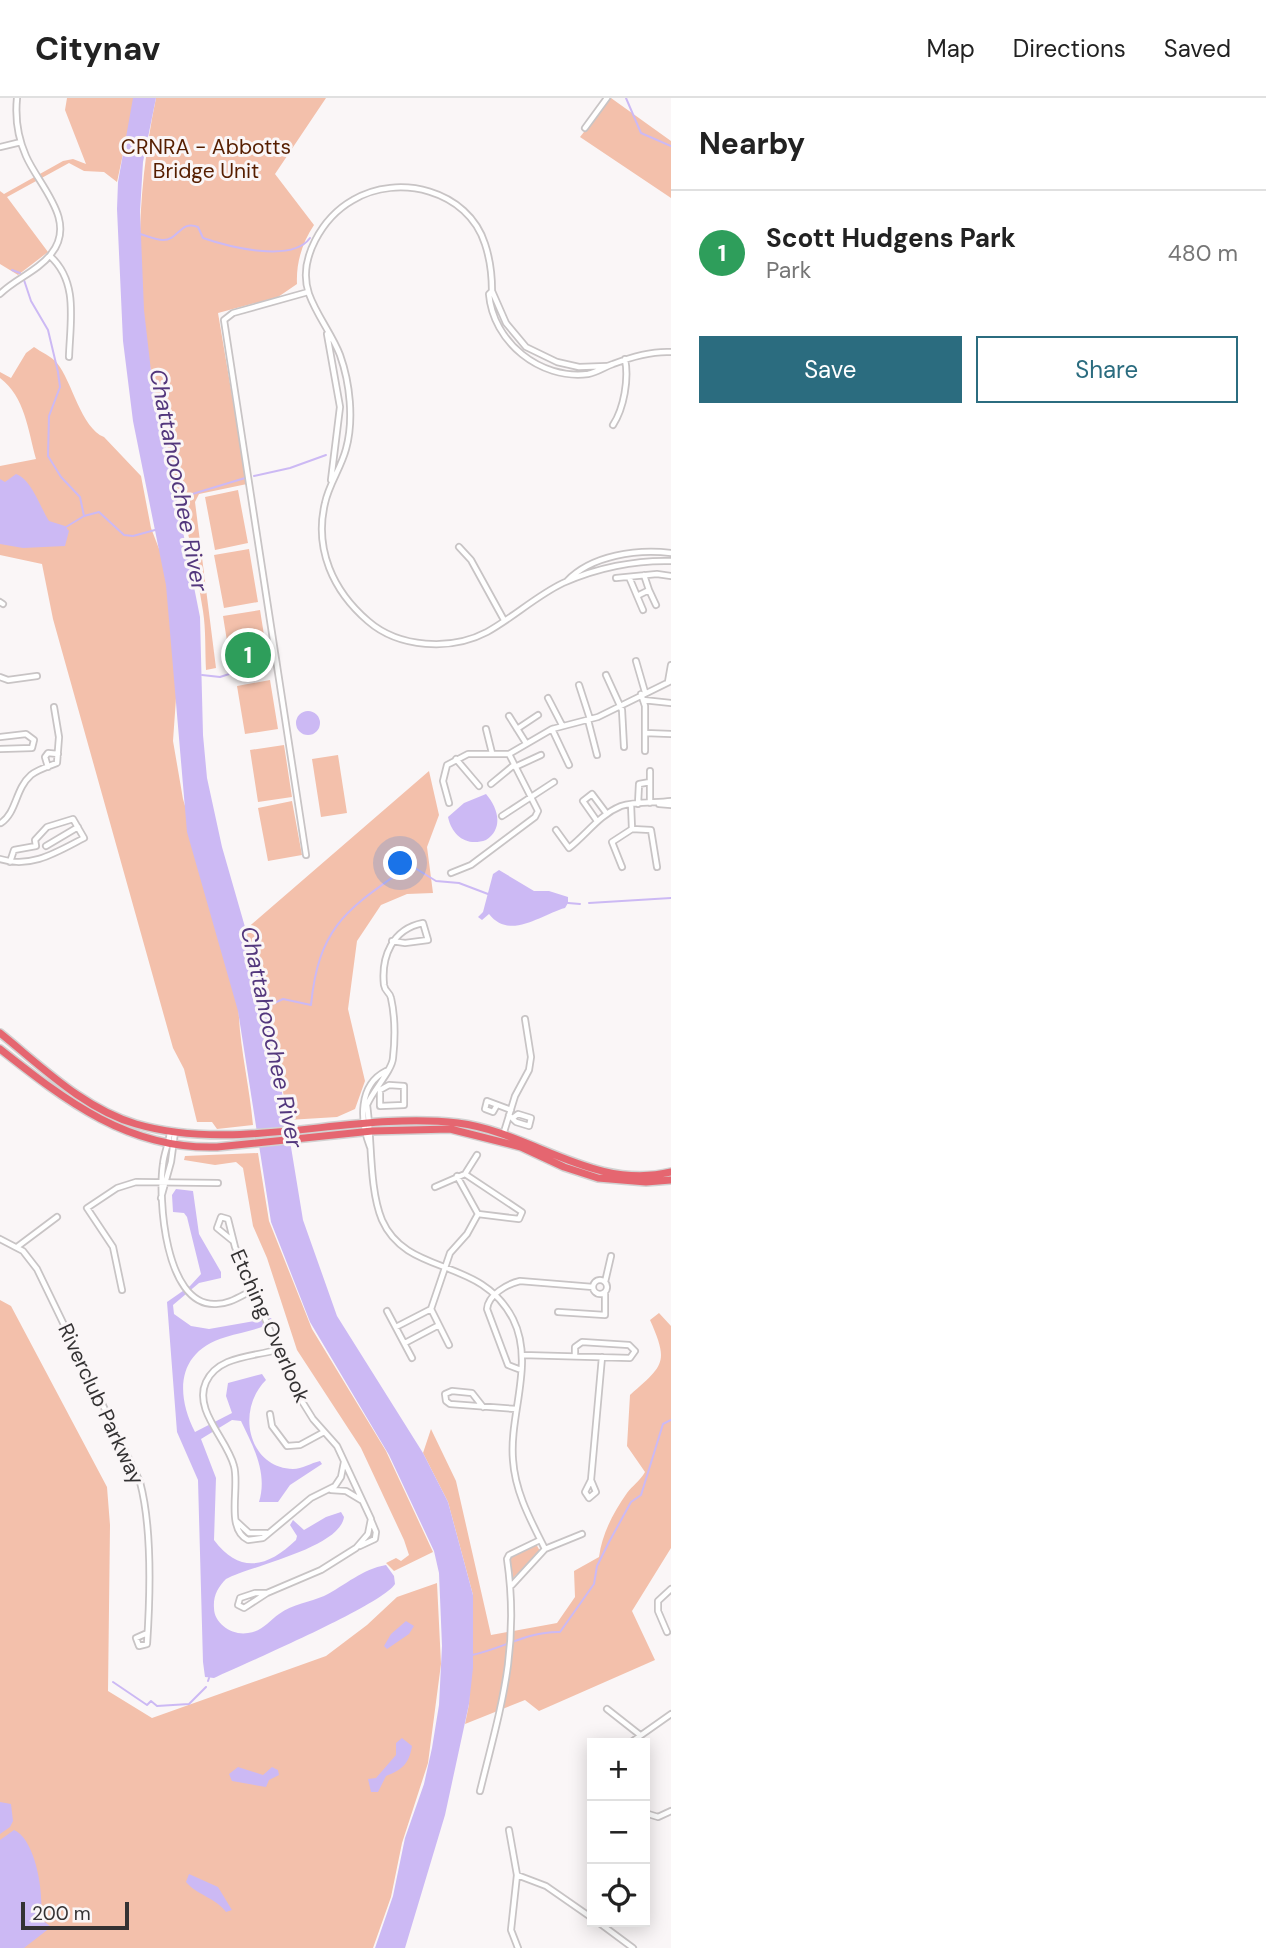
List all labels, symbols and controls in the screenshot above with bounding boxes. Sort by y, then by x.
text: Citynav [35,27,160,70]
text: Map [927,33,975,64]
text: Directions [1013,33,1126,64]
text: Saved [1164,33,1231,64]
text: Nearby [699,124,805,163]
park label: CRNRA - Abbotts Bridge Unit [121,133,291,185]
text: Scott Hudgens Park [766,221,1016,255]
text: 1 [718,238,726,268]
text: 480 m [1168,238,1238,268]
text: Park [766,255,811,285]
button: Save [699,336,962,403]
button: Share [976,336,1238,403]
water label: Chattahoochee River [143,366,216,595]
pin: 1 [225,629,271,681]
your location [383,846,417,880]
water label: Chattahoochee River [234,924,310,1152]
street label: Etching Overlook [224,1245,317,1407]
street label: Riverclub Parkway [51,1319,151,1489]
map controls [587,1738,650,1927]
button: + [587,1738,650,1801]
button: − [587,1801,650,1864]
button: locate [587,1864,650,1927]
scale bar [21,1899,130,1931]
text: 200 m [32,1901,91,1926]

